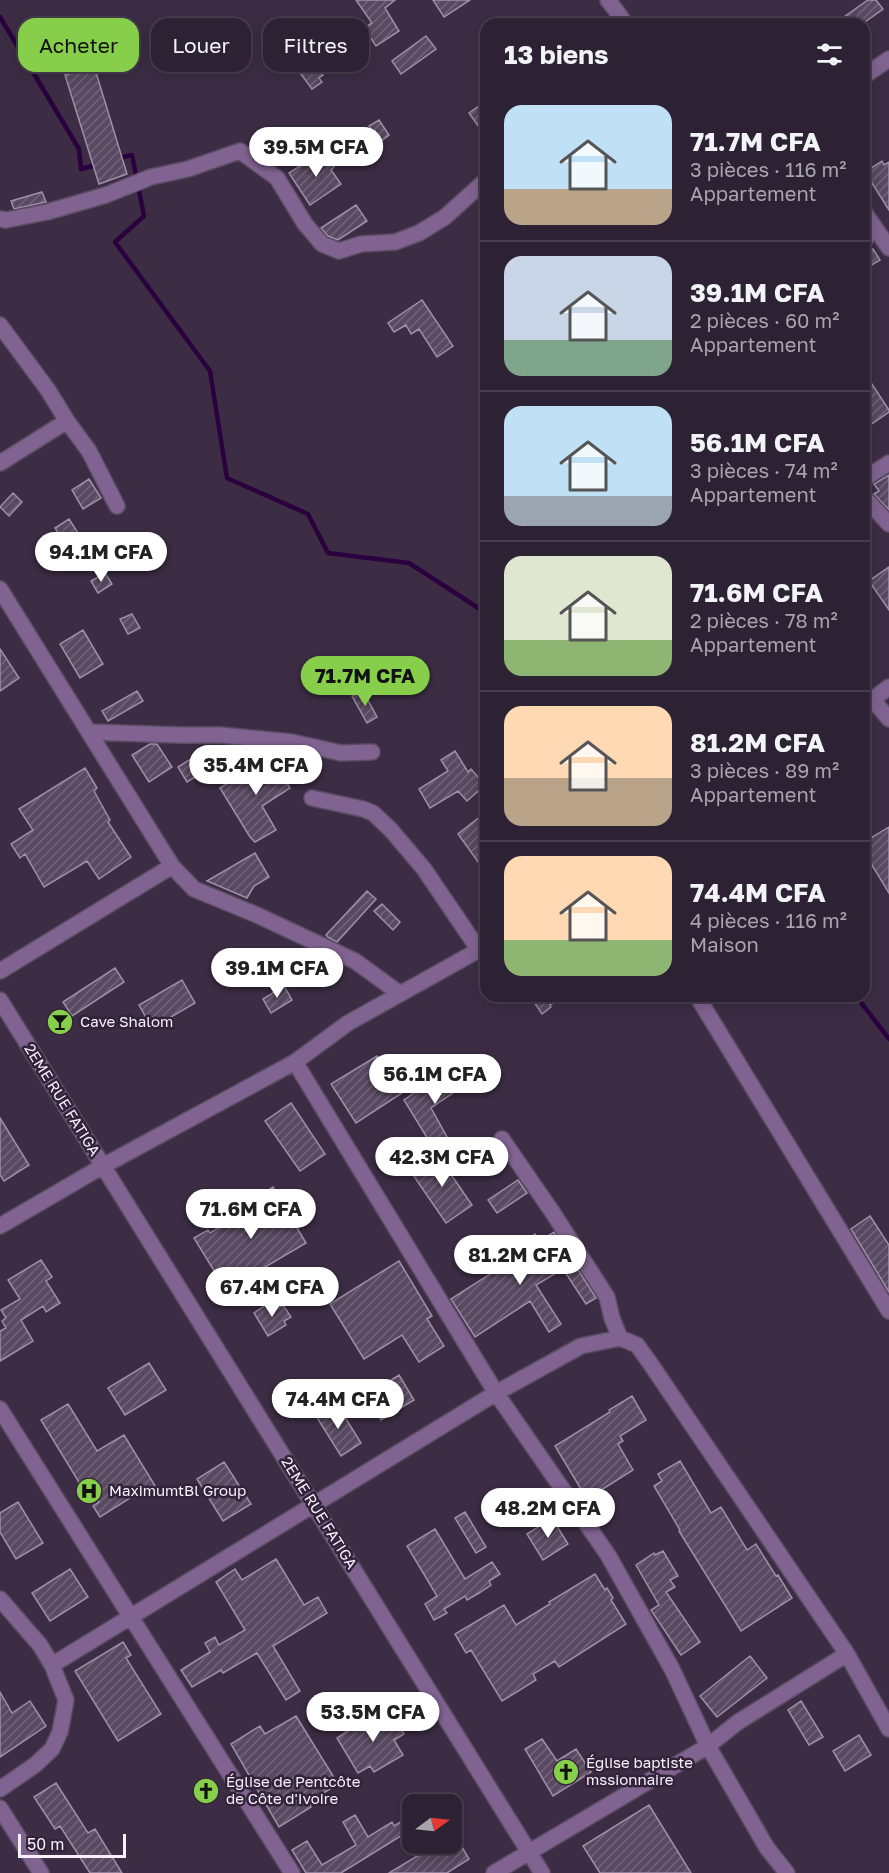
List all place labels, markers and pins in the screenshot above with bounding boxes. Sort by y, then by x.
pin: 39.5M CFA [247,127,385,178]
pin: 94.1M CFA [32,532,170,583]
pin: 71.7M CFA [296,656,434,707]
pin: 35.4M CFA [187,745,325,796]
pin: 39.1M CFA [208,948,346,999]
bar icon: Cave Shalom [45,1007,75,1037]
place label: Cave Shalom [80,1012,173,1030]
pin: 56.1M CFA [366,1054,504,1105]
pin: 42.3M CFA [373,1137,511,1188]
pin: 71.6M CFA [182,1189,320,1240]
pin: 81.2M CFA [451,1235,589,1286]
pin: 67.4M CFA [203,1267,341,1318]
pin: 74.4M CFA [269,1379,407,1430]
hospital icon: MaximumtBl Group [74,1476,104,1506]
place label: MaximumtBl Group [109,1481,246,1499]
pin: 48.2M CFA [479,1488,617,1539]
pin: 53.5M CFA [304,1692,442,1743]
place label: Église baptiste mssionnaire [586,1753,693,1788]
church icon: Église baptiste mssionnaire [551,1757,581,1787]
place label: Église de Pentcôte de Côte d'Ivoire [226,1772,361,1807]
church icon: Église de Pentcôte de Côte d'Ivoire [191,1776,221,1806]

